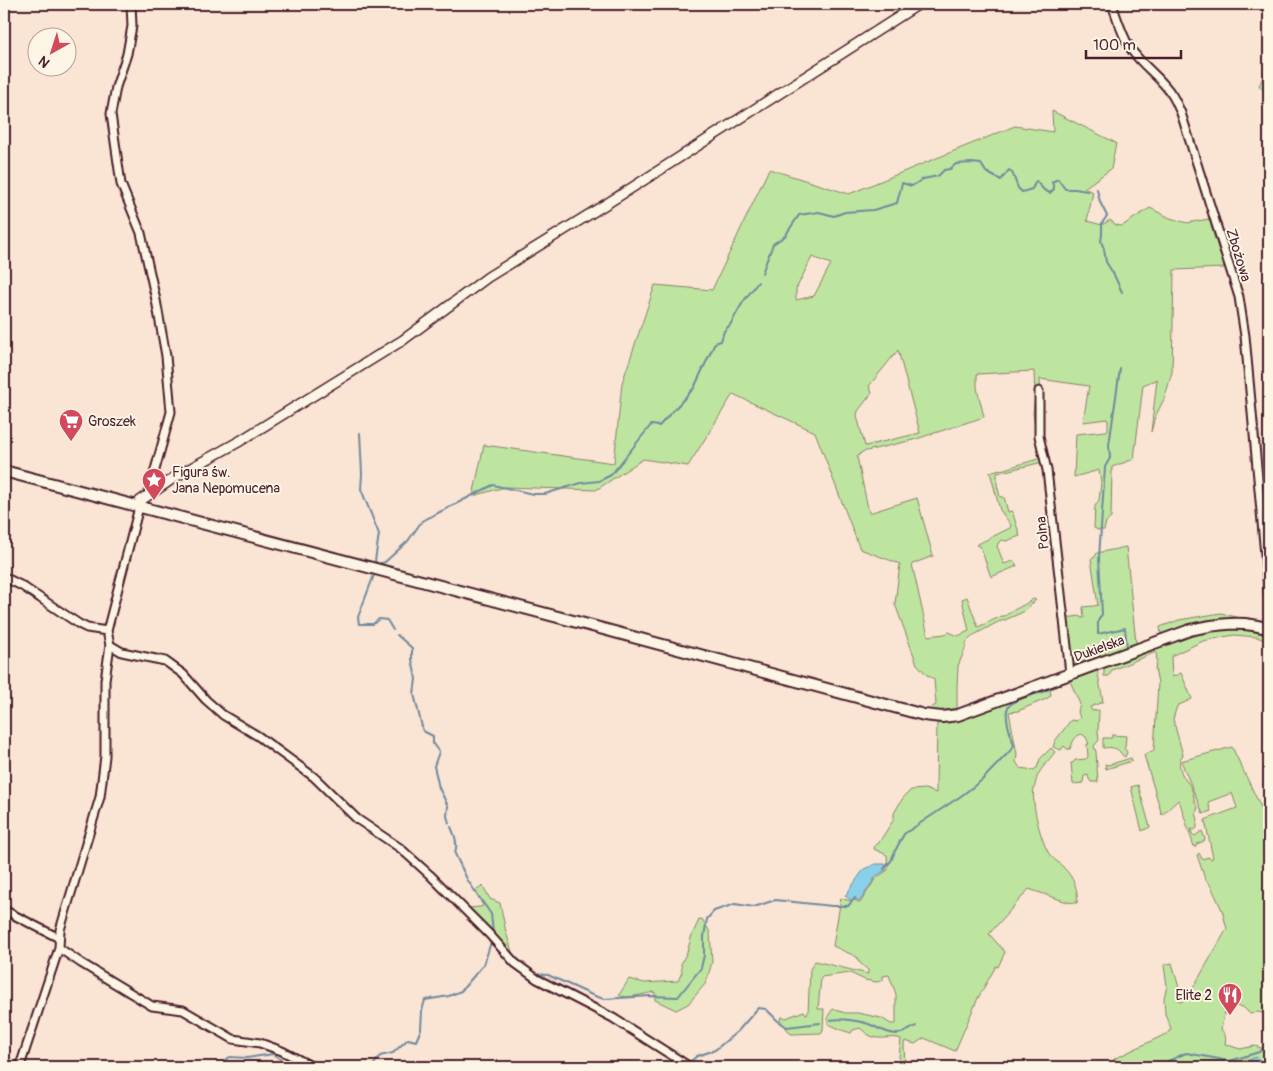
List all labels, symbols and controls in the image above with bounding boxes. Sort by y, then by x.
north arrow [28,28,78,78]
scale bar [1086,28,1180,60]
text: 100 m [1093,36,1136,55]
text: N [35,52,53,71]
street label: Zbożowa [1222,227,1255,284]
supermarket icon: Groszek [58,408,84,442]
place label: Groszek [88,413,136,430]
place label: Figura św. Jana Nepomucena [172,464,280,497]
place icon: Figura św. Jana Nepomucena [141,467,167,501]
street label: Polna [1032,516,1053,550]
street label: Dukielska [1071,631,1127,665]
restaurant icon: Elite 2 [1217,982,1243,1016]
place label: Elite 2 [1175,987,1212,1004]

